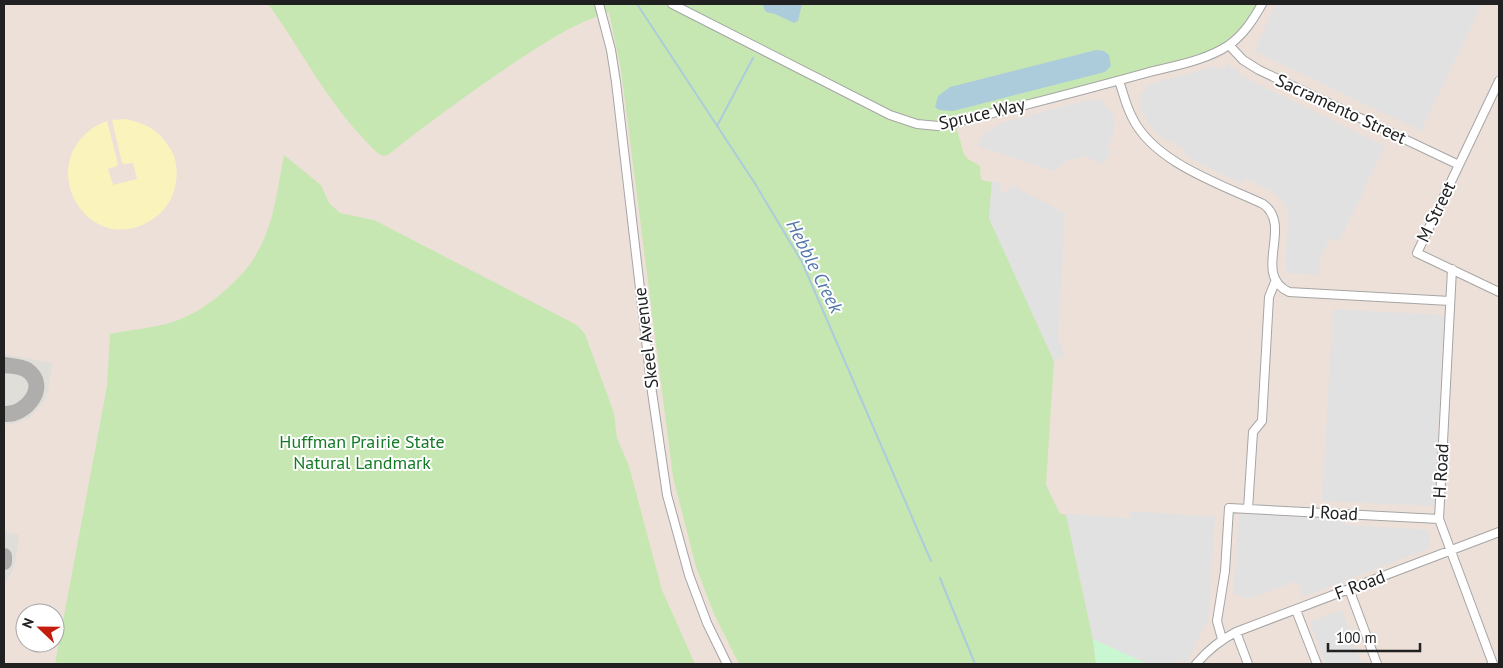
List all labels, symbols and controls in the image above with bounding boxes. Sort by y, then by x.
street label: Sacramento Street [1272,68,1410,149]
street label: Spruce Way [936,92,1028,135]
street label: M Street [1411,178,1460,246]
water label: Hebble Creek [781,215,849,318]
street label: Skeel Avenue [628,286,663,390]
park label: Huffman Prairie State Natural Landmark [279,430,445,474]
street label: H Road [1428,443,1453,499]
street label: J Road [1308,500,1359,525]
street label: F Road [1331,564,1388,605]
north arrow [15,603,65,653]
text: N [18,615,38,631]
scale bar [1328,620,1420,652]
text: 100 m [1336,628,1377,647]

